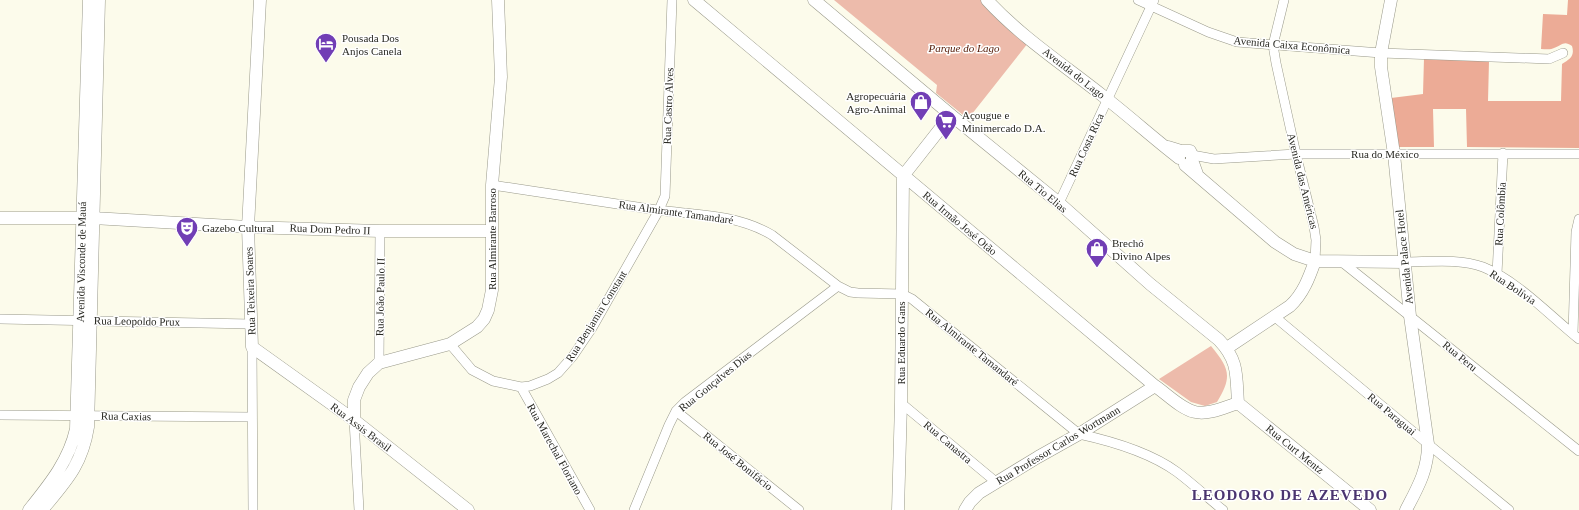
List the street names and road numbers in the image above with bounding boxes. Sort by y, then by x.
street label: Avenida Caixa Econômica [1233,34,1351,56]
street label: Avenida do Lago [1041,45,1108,101]
street label: Rua Castro Alves [661,67,675,145]
street label: Rua Costa Rica [1066,111,1106,179]
street label: Avenida das Américas [1285,132,1321,230]
street label: Rua do México [1351,148,1419,160]
street label: Rua Tio Elias [1016,167,1070,215]
street label: Rua Colômbia [1492,182,1508,246]
street label: Rua Almirante Barroso [486,187,498,290]
street label: Rua Irmão José Otão [921,189,1000,258]
street label: Rua Almirante Tamandaré [618,198,734,226]
street label: Avenida Visconde de Mauá [74,201,88,323]
street label: Avenida Palace Hotel [1393,209,1415,305]
street label: Rua Dom Pedro II [289,222,371,236]
street label: Rua Teixeira Soares [242,247,258,335]
street label: Rua João Paulo II [373,257,387,336]
street label: Rua Bolívia [1488,267,1538,307]
street label: Rua Benjamin Constant [563,268,629,364]
street label: Rua Eduardo Gans [895,301,907,385]
street label: Rua Almirante Tamandaré [923,306,1021,388]
street label: Rua Leopoldo Prux [94,314,181,328]
street label: Rua Peru [1440,339,1480,374]
street label: Rua Gonçalves Dias [676,348,754,414]
street label: Rua Paraguai [1366,390,1418,438]
street label: Rua Assis Brasil [328,400,394,454]
street label: Rua Marechal Floriano [525,401,585,497]
street label: Rua Professor Carlos Wortmann [994,403,1122,487]
street label: Rua Caxias [101,410,151,422]
street label: Rua Canastra [922,418,975,466]
street label: Rua Curt Mentz [1264,422,1326,476]
street label: Rua José Bonifácio [701,429,775,493]

